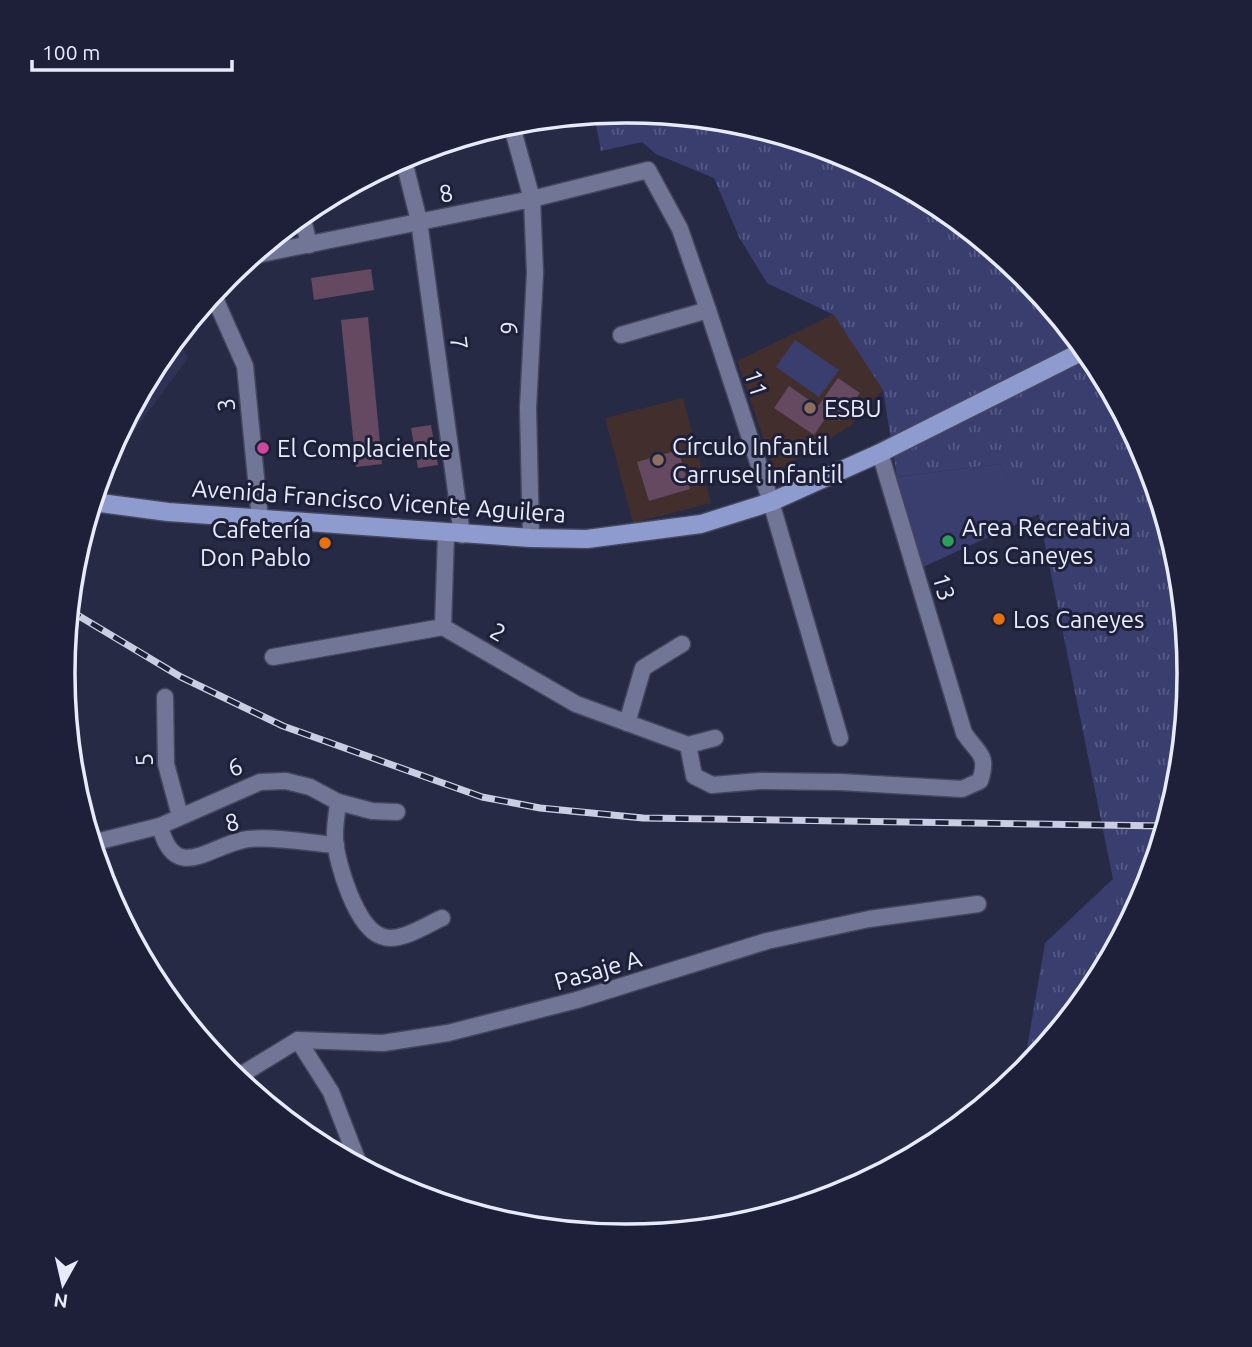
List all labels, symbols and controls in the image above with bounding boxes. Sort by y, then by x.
scale bar [32,28,231,72]
text: 100 m [42,40,100,64]
street label: 8 [437,178,455,208]
street label: 9 [495,321,523,335]
street label: 7 [445,334,473,352]
street label: 11 [739,366,773,400]
place label: ESBU [824,395,882,422]
street label: 3 [212,397,240,413]
marker: ESBU [802,400,818,416]
place label: Círculo Infantil Carrusel infantil [672,433,843,488]
place label: El Complaciente [277,435,451,462]
marker: El Complaciente [255,440,271,456]
marker: Círculo Infantil Carrusel infantil [650,452,666,468]
street label: Avenida Francisco Vicente Aguilera [191,474,567,528]
place label: Area Recreativa Los Caneyes [962,514,1131,569]
place label: Cafetería Don Pablo [200,516,311,571]
marker: Area Recreativa Los Caneyes [940,533,956,549]
marker: Cafetería Don Pablo [317,535,333,551]
street label: 13 [927,570,961,604]
place label: Los Caneyes [1013,606,1144,633]
marker: Los Caneyes [991,611,1007,627]
street label: 2 [485,617,511,647]
street label: 5 [130,752,158,768]
street label: 6 [224,752,246,782]
street label: 8 [222,807,242,837]
street label: Pasaje A [551,945,645,995]
north arrow [28,1249,98,1319]
text: N [52,1289,69,1313]

